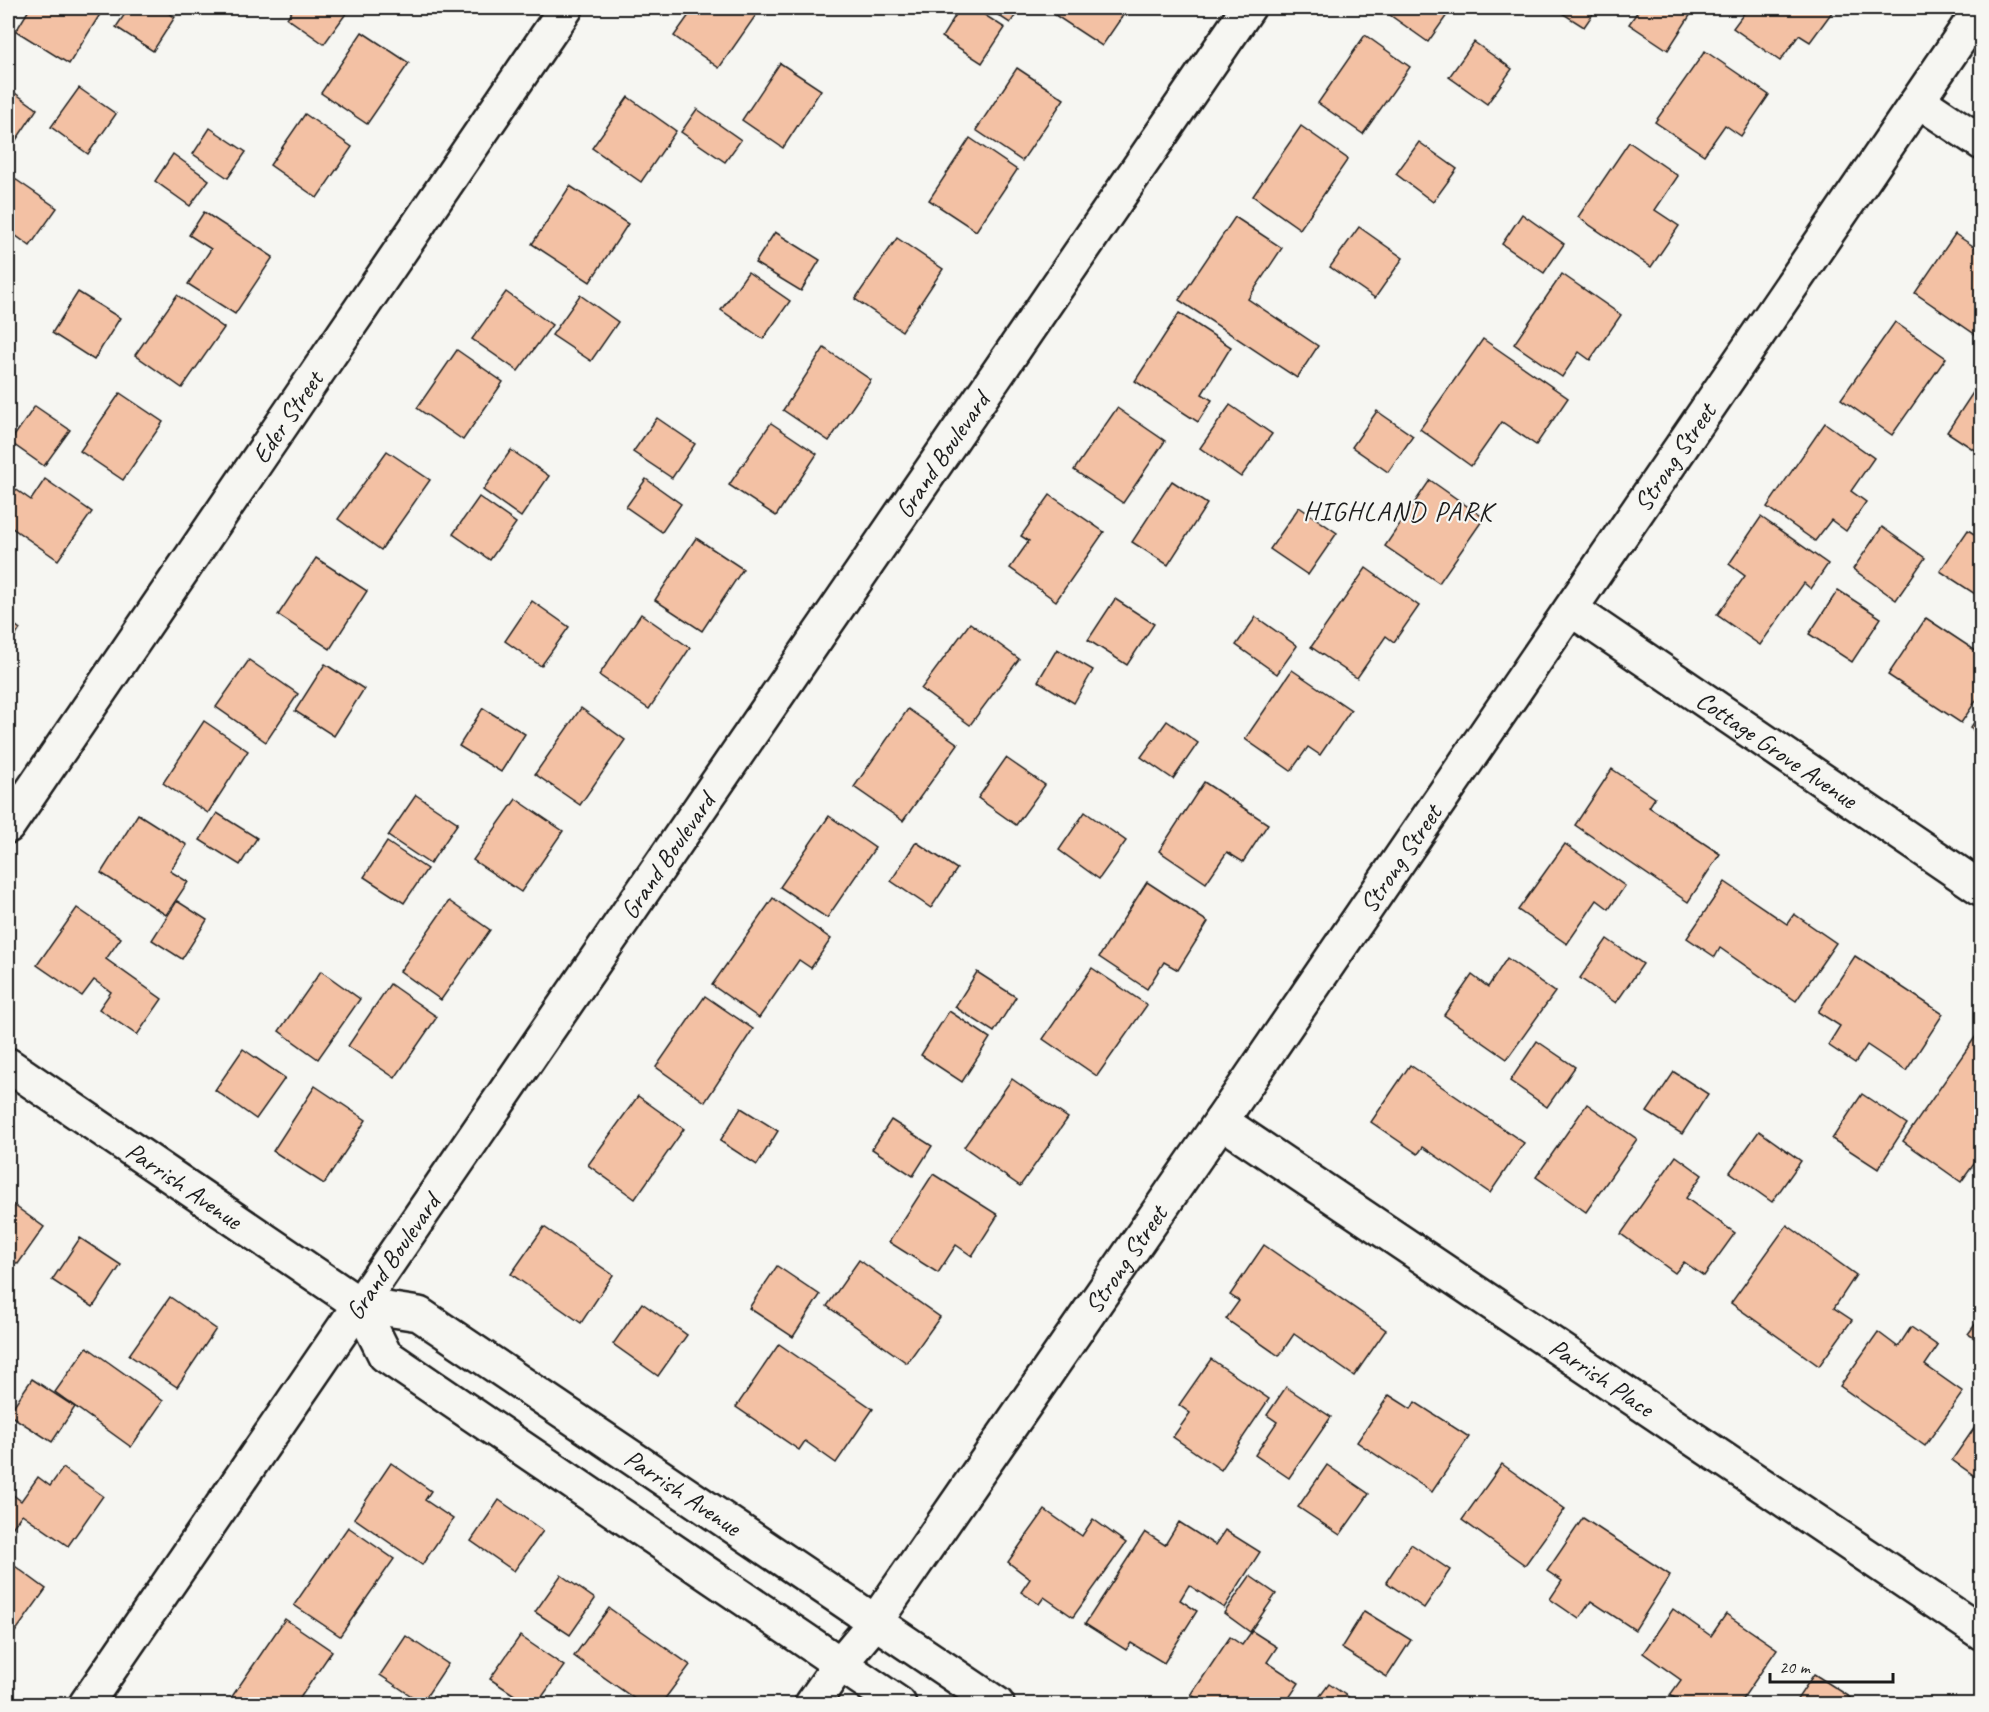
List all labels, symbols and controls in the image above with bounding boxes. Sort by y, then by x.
street label: Eder Street [244,363,332,470]
street label: Grand Boulevard [888,383,999,524]
street label: Strong Street [1626,395,1724,518]
district label: HIGHLAND PARK [1303,494,1497,528]
street label: Cottage Grove Avenue [1690,683,1864,817]
street label: Grand Boulevard [613,784,724,925]
street label: Strong Street [1352,797,1450,919]
street label: Parrish Avenue [119,1134,249,1237]
street label: Grand Boulevard [338,1185,450,1326]
street label: Strong Street [1077,1198,1176,1320]
street label: Parrish Place [1543,1331,1662,1426]
street label: Parrish Avenue [618,1442,748,1544]
scale bar [1770,1646,1893,1684]
text: 20 m [1779,1656,1812,1678]

